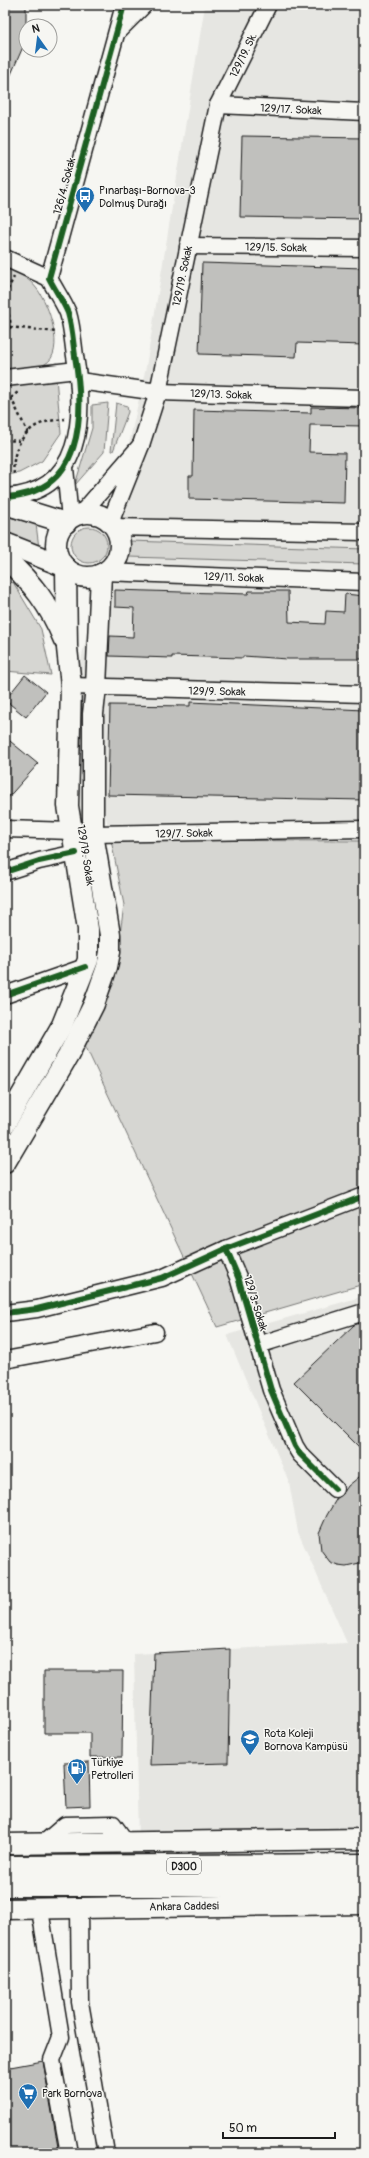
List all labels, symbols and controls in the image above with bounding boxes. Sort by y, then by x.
north arrow [18,18,58,58]
text: N [31,21,41,36]
street label: 129/19. Sk. [227,31,260,80]
street label: 129/17. Sokak [260,101,322,118]
street label: 126/4. Sokak [51,156,78,216]
place label: Pınarbaşı-Bornova-3 Dolmuş Durağı [99,184,196,210]
bus stop icon: Pınarbaşı-Bornova-3 Dolmuş Durağı [74,185,96,213]
street label: 129/15. Sokak [245,240,307,255]
street label: 129/19. Sokak [170,244,195,308]
street label: 129/13. Sokak [190,387,253,402]
street label: 129/11. Sokak [204,570,265,585]
street label: 129/9. Sokak [188,685,246,699]
street label: 129/19. Sokak [74,824,97,887]
street label: 129/7. Sokak [155,826,213,840]
street label: 129/3. Sokak [241,1274,270,1333]
place label: Rota Koleji Bornova Kampüsü [264,1727,348,1753]
school or university icon: Rota Koleji Bornova Kampüsü [239,1728,261,1756]
place label: Türkiye Petrolleri [91,1756,133,1782]
fuel station icon: Türkiye Petrolleri [66,1757,88,1785]
road number: D300 [167,1858,201,1874]
street label: Ankara Caddesi [149,1899,219,1914]
supermarket icon: Park Bornova [17,2082,39,2110]
place label: Park Bornova [42,2087,102,2100]
scale bar [223,2114,335,2140]
text: 50 m [229,2121,257,2136]

